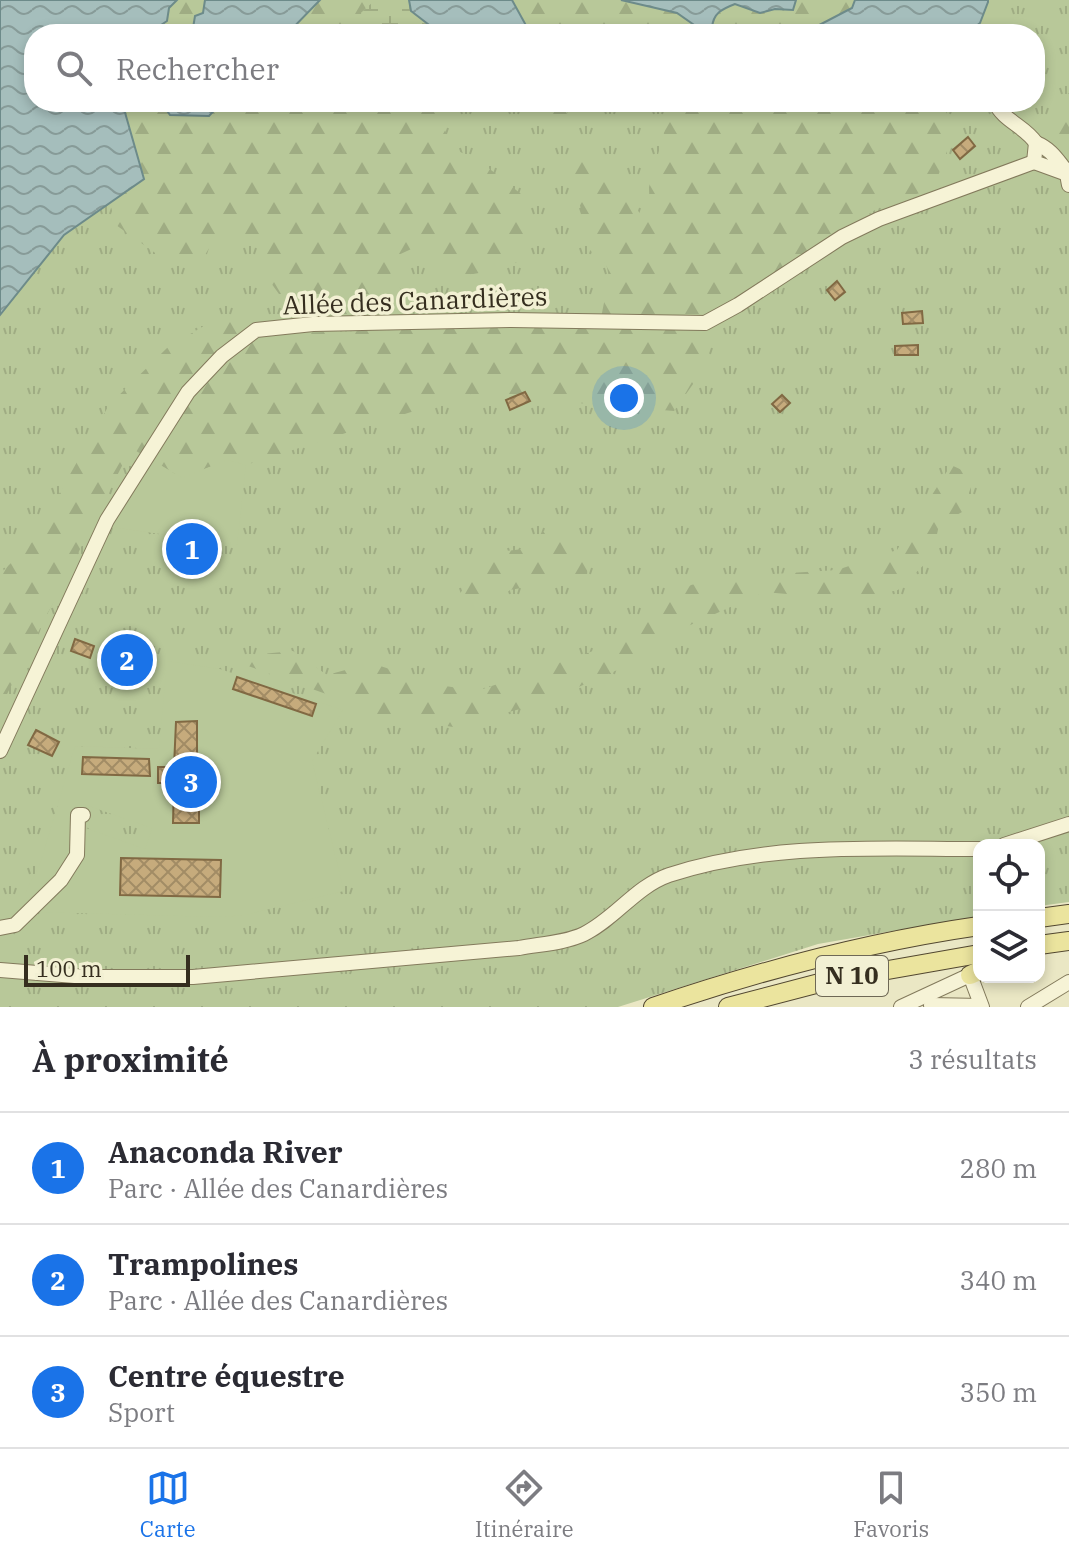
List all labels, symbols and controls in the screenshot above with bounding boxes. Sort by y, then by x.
search box [24,24,1045,112]
icon: search [52,46,96,90]
text: Rechercher [116,49,279,88]
street label: Allée des Canardières [282,278,548,322]
your location [604,378,644,418]
pin: 1 [166,519,218,579]
pin: 2 [101,630,153,690]
pin: 3 [165,752,217,812]
map controls [973,839,1045,983]
button: locate [973,839,1045,911]
button: layers [973,911,1045,983]
scale bar [24,951,190,987]
text: 100 m [36,954,102,983]
road number: N 10 [816,956,888,996]
text: À proximité [32,1037,229,1081]
text: 3 résultats [908,1042,1037,1076]
text: Anaconda River [108,1132,343,1171]
text: 1 [50,1151,66,1185]
text: 280 m [959,1151,1037,1185]
text: Parc · Allée des Canardières [108,1171,448,1205]
text: Trampolines [108,1244,299,1283]
text: 2 [50,1263,66,1297]
text: 340 m [959,1263,1037,1297]
text: Parc · Allée des Canardières [108,1283,448,1317]
text: Centre équestre [108,1356,345,1395]
text: 3 [50,1375,66,1409]
text: 350 m [959,1375,1037,1409]
text: Sport [108,1395,175,1429]
tab: Carte [140,1466,195,1543]
tab: Itinéraire [475,1466,574,1543]
tab: Favoris [853,1466,929,1543]

